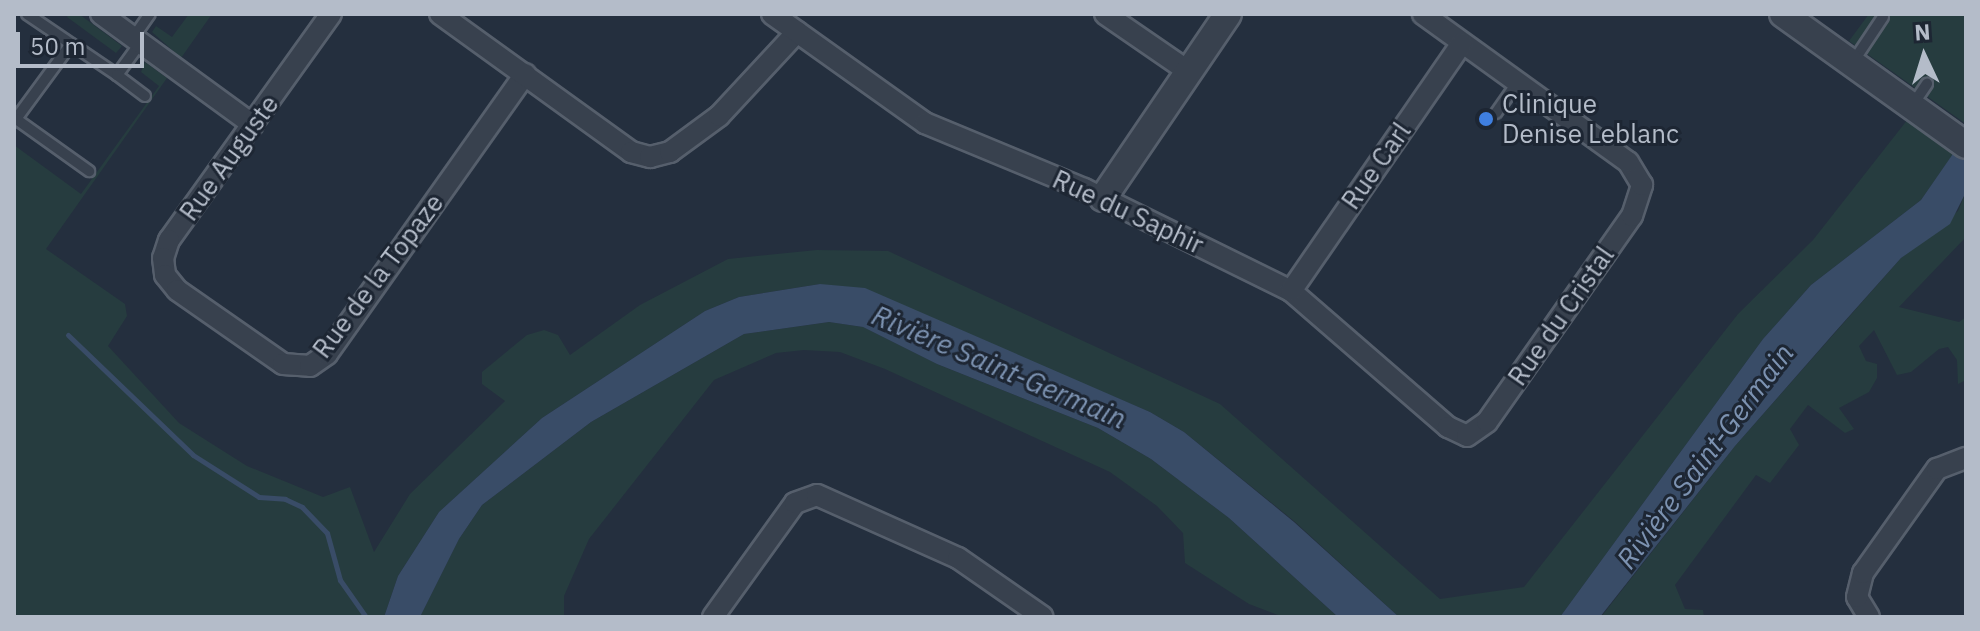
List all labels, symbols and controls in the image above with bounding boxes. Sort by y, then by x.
scale bar [20,16,148,66]
north arrow [1884,16,1964,96]
text: N [1913,17,1931,47]
text: 50 m [30,30,85,62]
place label: Clinique Denise Leblanc [1502,88,1679,150]
street label: Rue Auguste [173,89,285,227]
marker: Clinique Denise Leblanc [1477,110,1495,128]
street label: Rue Carl [1335,117,1417,215]
street label: Rue du Saphir [1048,163,1208,261]
street label: Rue de la Topaze [306,188,450,364]
street label: Rue du Cristal [1502,240,1620,392]
water label: Rivière Saint-Germain [867,298,1131,436]
water label: Rivière Saint-Germain [1610,337,1800,575]

